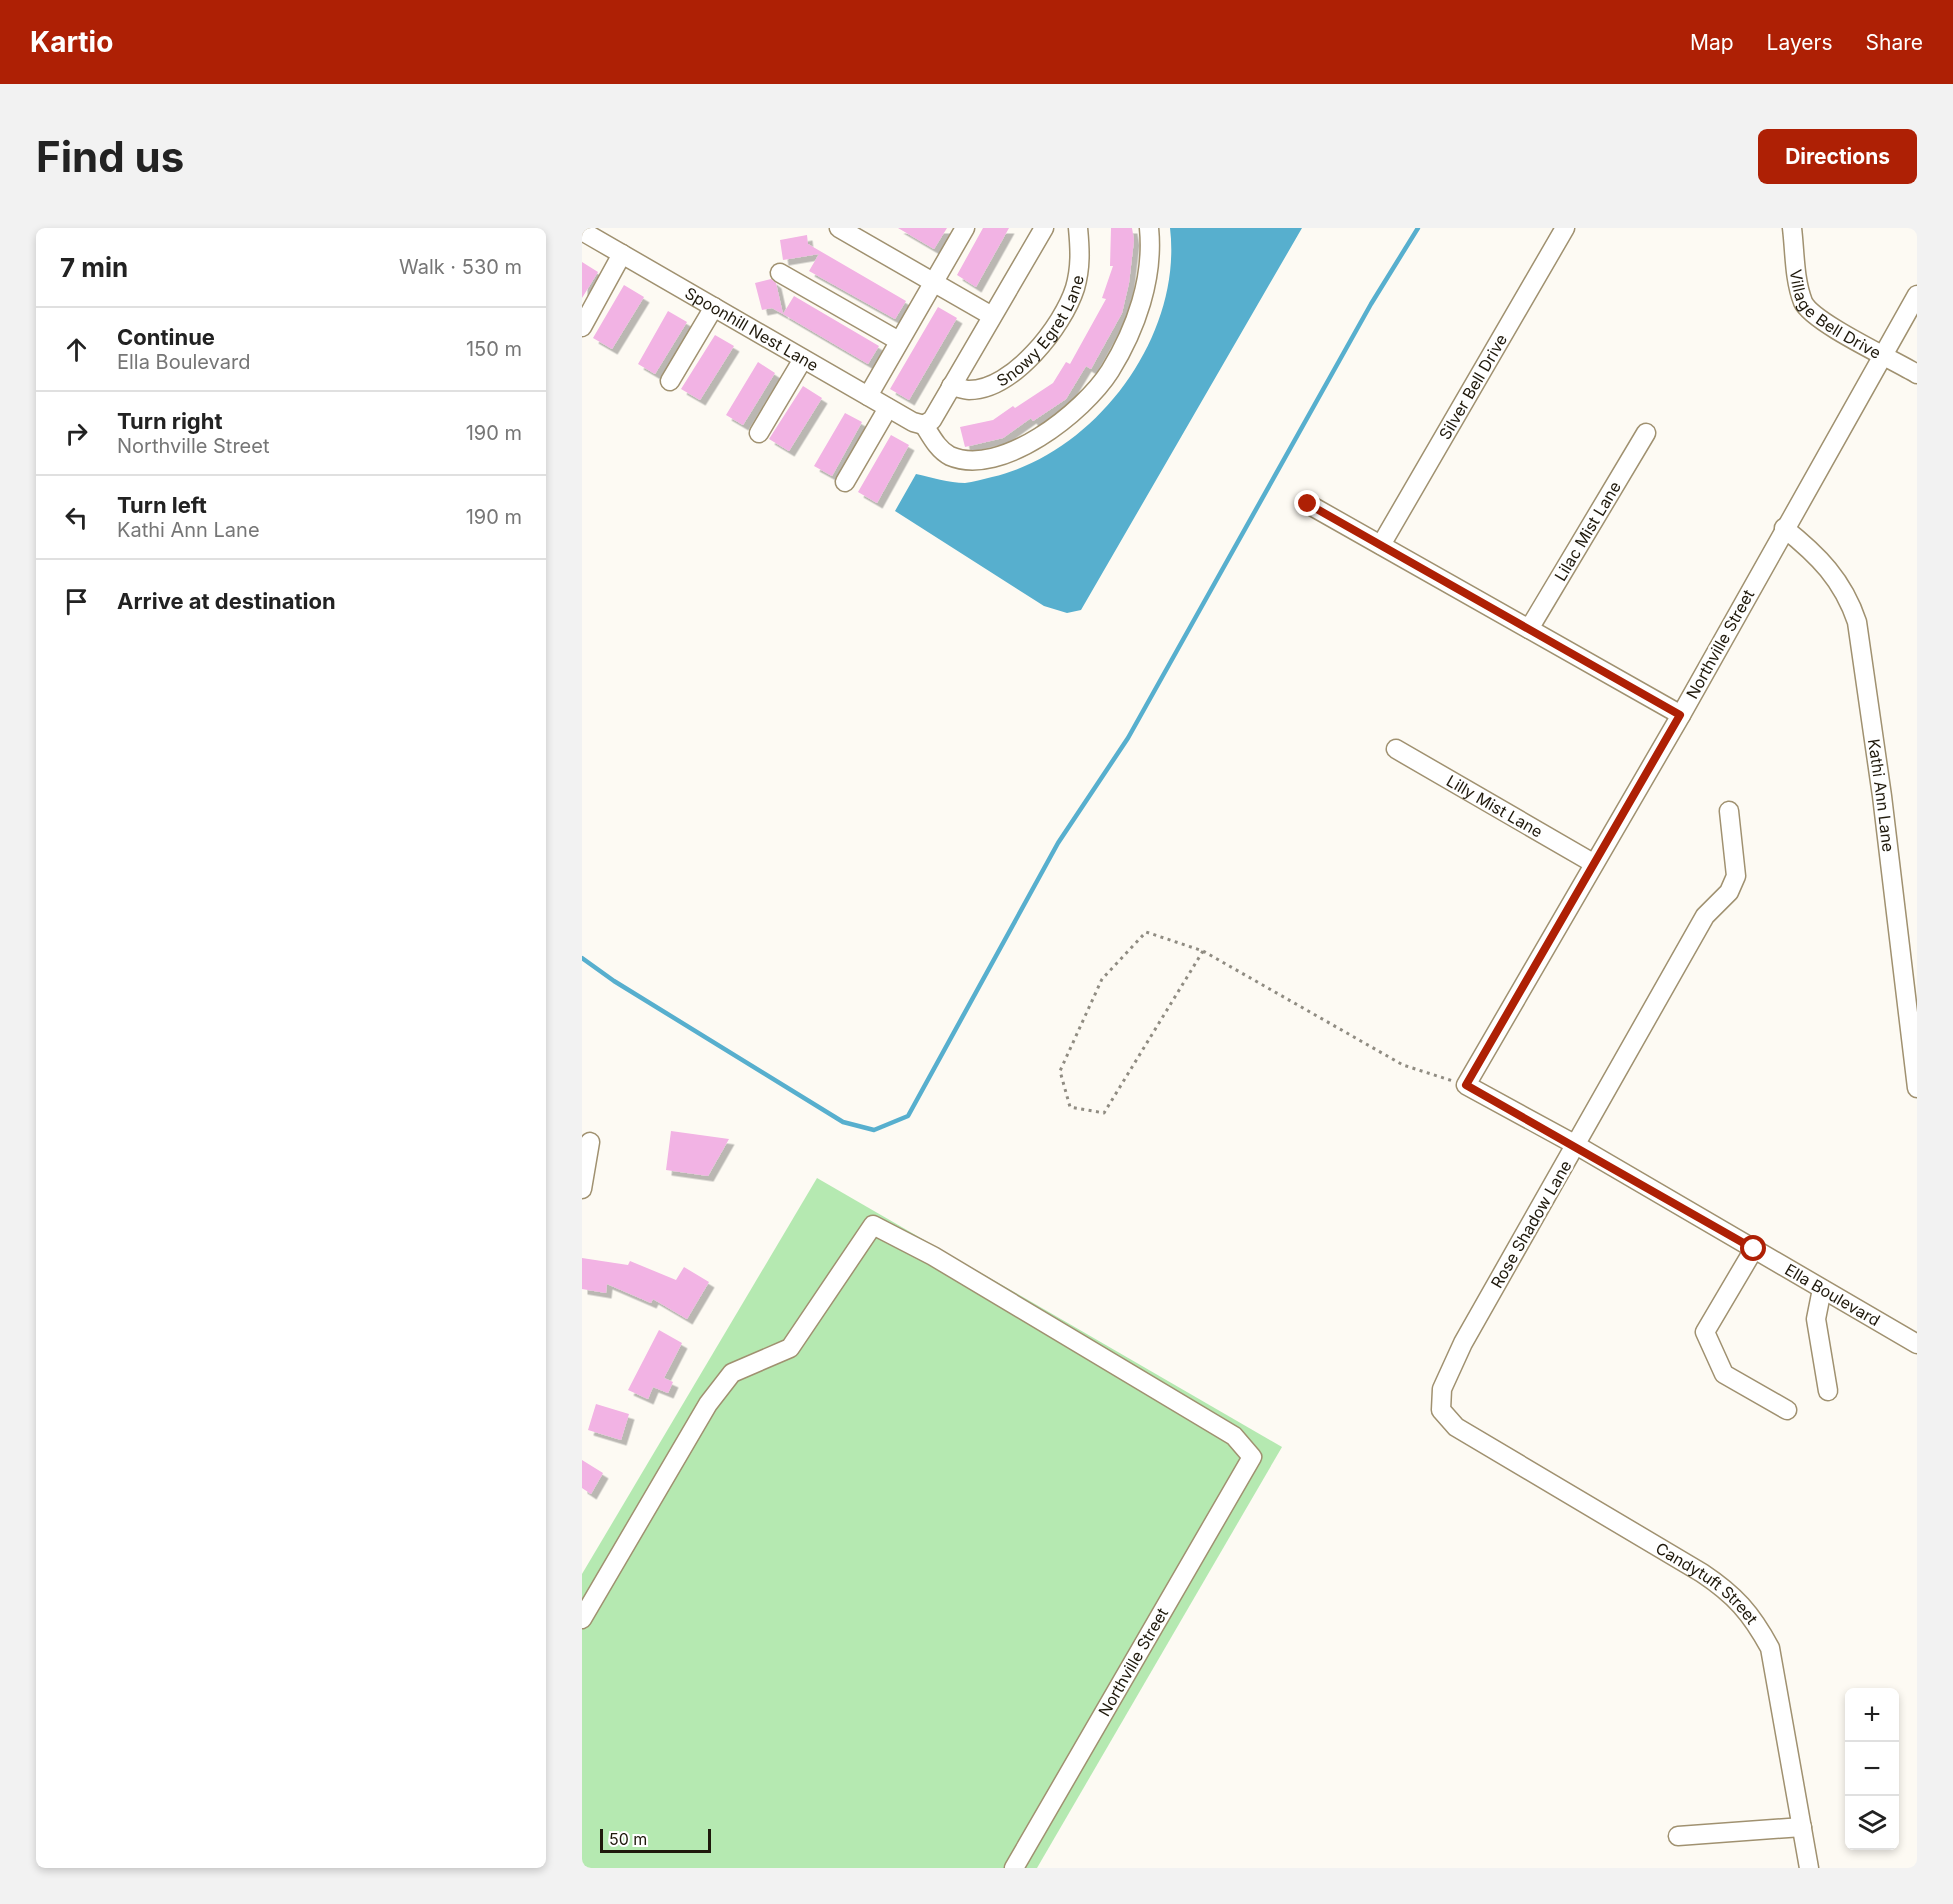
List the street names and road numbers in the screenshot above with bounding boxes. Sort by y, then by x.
street label: Village Bell Drive [1786,268,1885,363]
street label: Snowy Egret Lane [993,273,1088,391]
street label: Spoonhill Nest Lane [682,283,822,375]
street label: Silver Bell Drive [1434,331,1511,443]
street label: Lilac Mist Lane [1550,478,1625,585]
street label: Northville Street [1682,586,1758,702]
street label: Kathi Ann Lane [1864,737,1899,853]
street label: Lilly Mist Lane [1443,771,1546,842]
street label: Rose Shadow Lane [1486,1157,1576,1291]
street label: Ella Boulevard [1781,1259,1884,1330]
street label: Candytuft Street [1652,1538,1762,1628]
street label: Northville Street [1094,1604,1172,1720]

